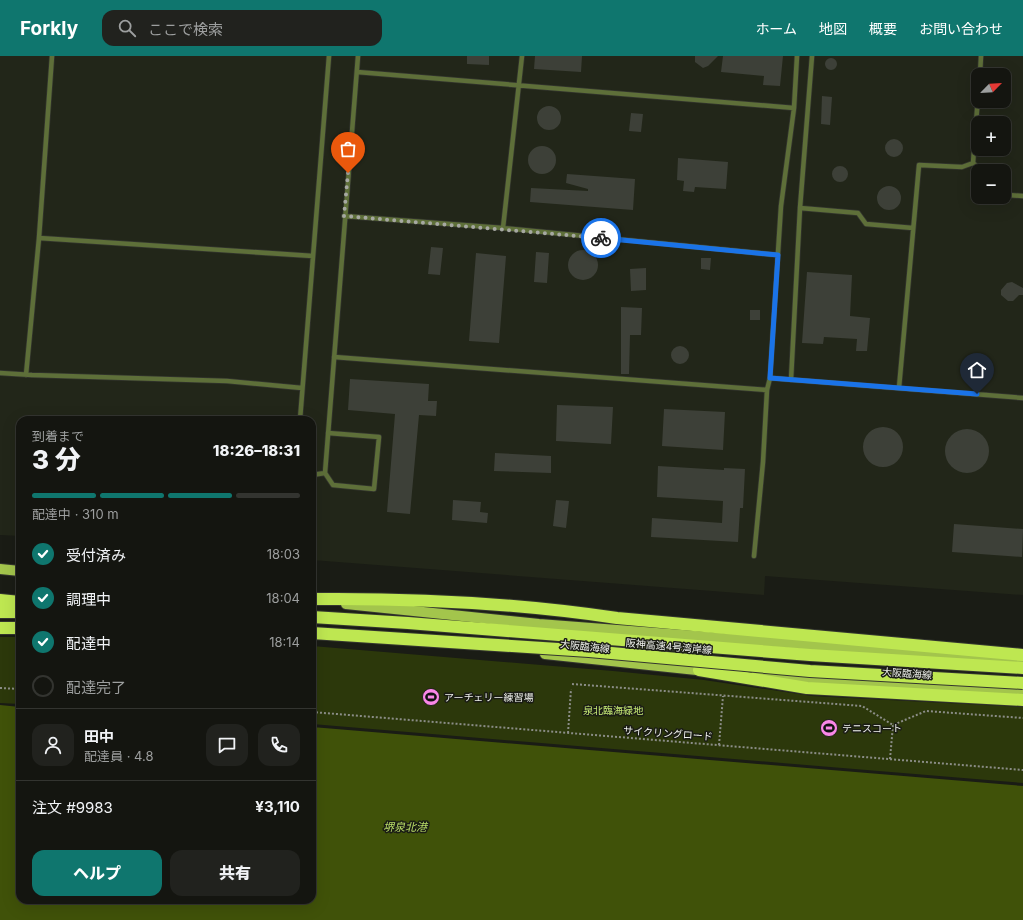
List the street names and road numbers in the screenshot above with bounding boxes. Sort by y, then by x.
street label: 阪神高速4号湾岸線 [625,636,713,656]
street label: 大阪臨海線 [560,637,610,655]
street label: 大阪臨海線 [882,665,932,681]
street label: サイクリングロード [623,724,713,742]

